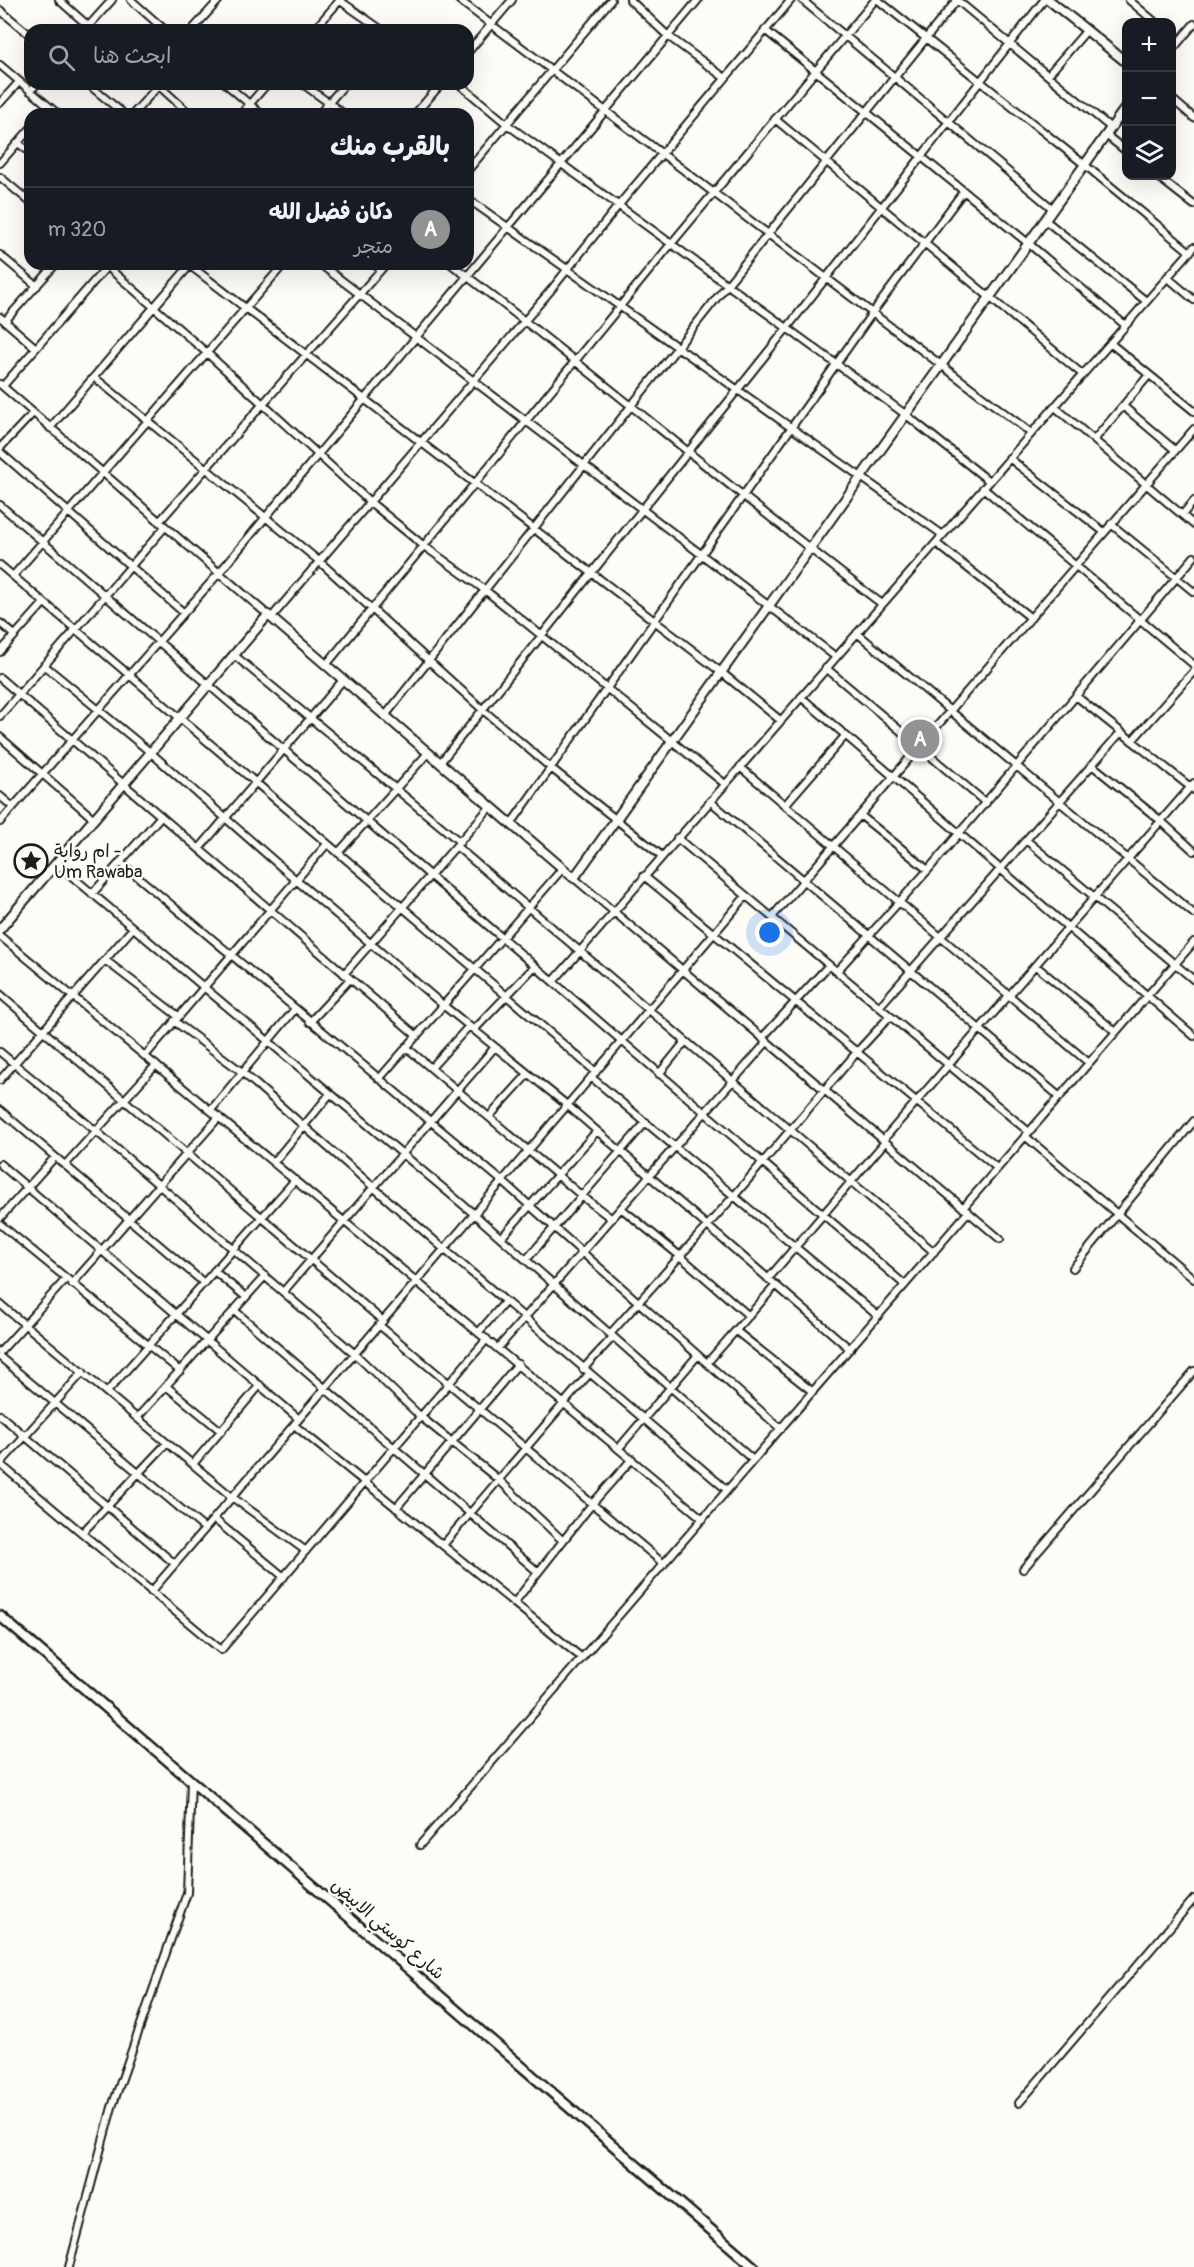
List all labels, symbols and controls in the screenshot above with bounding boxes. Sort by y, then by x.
map controls [1122,18,1176,180]
button: + [1122,18,1176,72]
search box [24,24,474,90]
icon: search [45,41,78,74]
text: ابحث هنا [93,42,171,70]
button: − [1122,72,1176,126]
button: layers [1122,126,1176,180]
text: بالقرب منك [330,131,450,163]
text: دكان فضل الله [269,198,393,226]
text: 320 m [48,217,106,242]
text: A [424,217,437,242]
text: متجر [354,234,393,259]
pin: A [900,716,940,762]
place label: ام روابة - Um Rawaba [54,840,142,884]
place icon: ام روابة - Um Rawaba [13,843,49,879]
your location [755,918,784,947]
street label: شارع كوستي الابيض [324,1874,449,1988]

